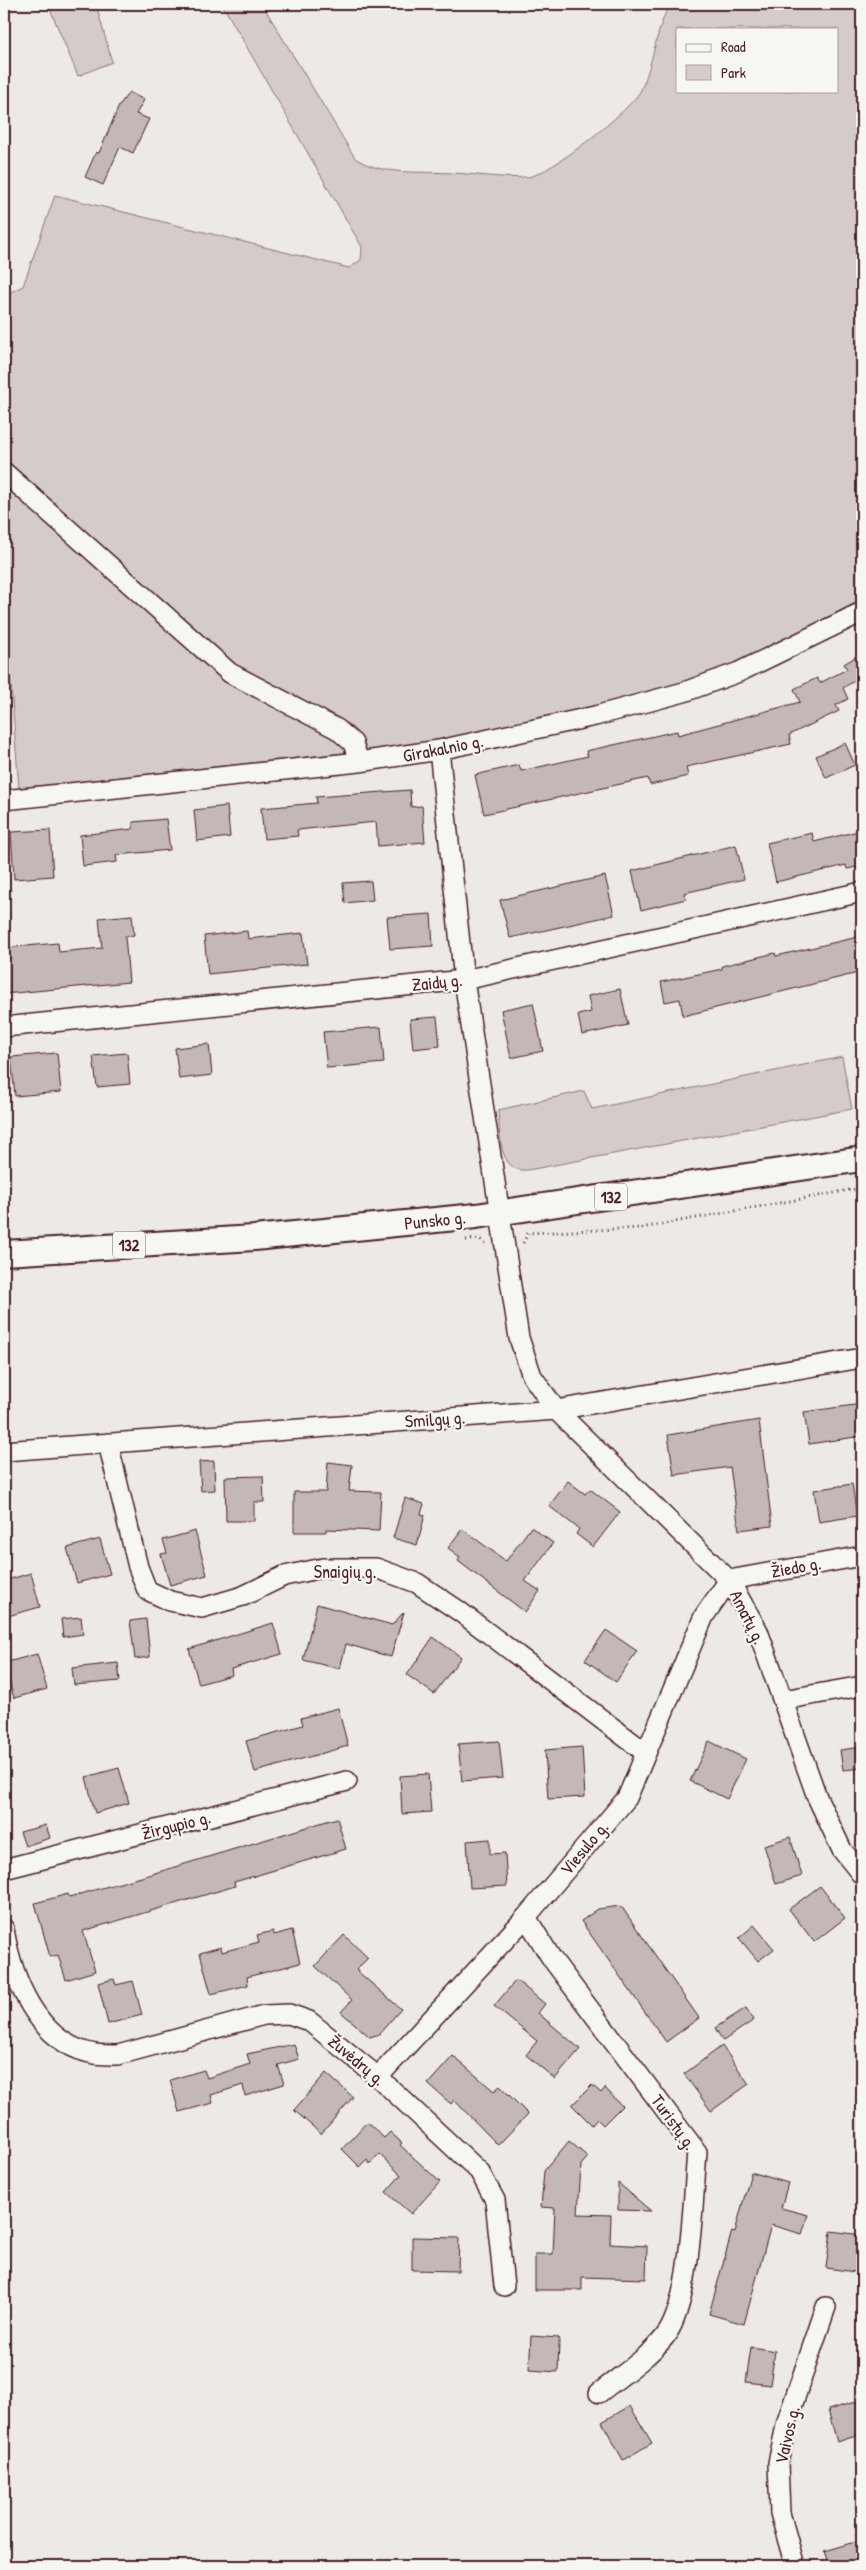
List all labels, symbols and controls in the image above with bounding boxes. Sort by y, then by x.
legend [676,28,838,92]
text: Road [721,36,746,57]
text: Park [721,62,746,83]
street label: Girakalnio g. [401,728,485,768]
street label: Zaidų g. [411,967,463,997]
road number: 132 [595,1184,627,1210]
street label: Punsko g. [403,1204,467,1236]
road number: 132 [113,1232,145,1258]
street label: Smilgų g. [404,1404,466,1434]
street label: Žiedo g. [769,1550,823,1584]
street label: Snaigių g. [314,1559,376,1584]
street label: Amatų g. [724,1586,772,1648]
street label: Žirgupio g. [139,1804,213,1846]
street label: Viesulo g. [554,1816,614,1880]
street label: Žuvėdrų g. [323,2029,391,2091]
street label: Turistų g. [645,2089,703,2155]
street label: Vaivos g. [768,2404,806,2466]

